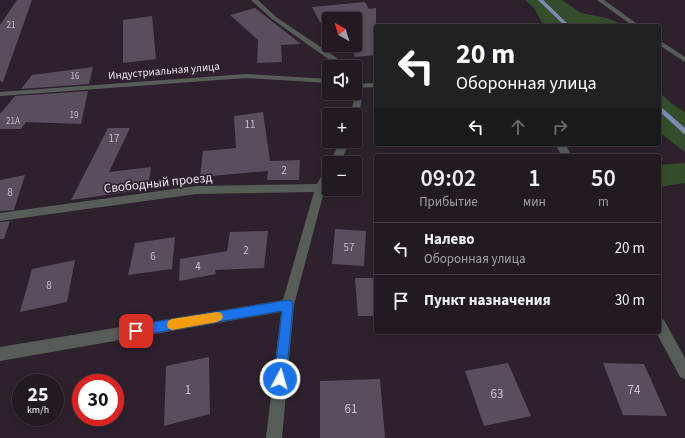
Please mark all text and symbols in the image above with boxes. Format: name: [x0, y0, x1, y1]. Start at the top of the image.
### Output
north arrow: [322, 12, 362, 52]
map controls: [322, 12, 362, 196]
house number: 21: [7, 19, 15, 32]
text: 20 m: [456, 34, 515, 74]
icon: left: [390, 40, 442, 92]
street label: Индустриальная улица: [108, 59, 220, 83]
button: sound: [322, 60, 362, 100]
house number: 16: [71, 70, 80, 83]
text: Оборонная улица: [456, 71, 597, 96]
button: +: [322, 108, 362, 148]
house number: 19: [70, 109, 79, 122]
house number: 21А: [6, 115, 20, 128]
icon: left: [465, 116, 487, 138]
icon: ahead: [507, 116, 529, 138]
icon: right: [549, 116, 571, 138]
house number: 11: [245, 117, 255, 132]
house number: 17: [109, 131, 119, 146]
button: −: [322, 156, 362, 196]
text: 09:02: [421, 161, 476, 196]
text: 1: [528, 161, 541, 196]
text: 50: [591, 161, 616, 196]
house number: 2: [281, 163, 287, 178]
street label: Свободный проезд: [103, 168, 213, 198]
house number: 8: [7, 185, 13, 200]
text: Прибытие: [419, 193, 478, 211]
text: мин: [523, 193, 546, 211]
text: m: [598, 193, 609, 211]
text: Налево: [424, 229, 475, 250]
icon: left: [390, 238, 412, 260]
text: 20 m: [615, 238, 645, 259]
house number: 57: [344, 240, 354, 255]
house number: 2: [243, 243, 249, 258]
house number: 6: [150, 249, 156, 264]
text: Оборонная улица: [424, 250, 526, 268]
house number: 4: [195, 259, 201, 274]
house number: 8: [46, 278, 52, 293]
icon: arrive: [390, 290, 412, 312]
text: Пункт назначения: [424, 290, 551, 311]
text: 30 m: [615, 290, 645, 311]
pin: [119, 314, 153, 348]
icon: arrive: [125, 320, 147, 342]
position arrow: [259, 358, 301, 400]
speed limit sign: 30: [72, 374, 124, 426]
text: 25: [27, 381, 49, 409]
house number: 1: [185, 381, 191, 399]
house number: 74: [628, 381, 641, 399]
house number: 63: [491, 385, 503, 403]
house number: 61: [345, 400, 357, 418]
text: km/h: [27, 403, 49, 417]

